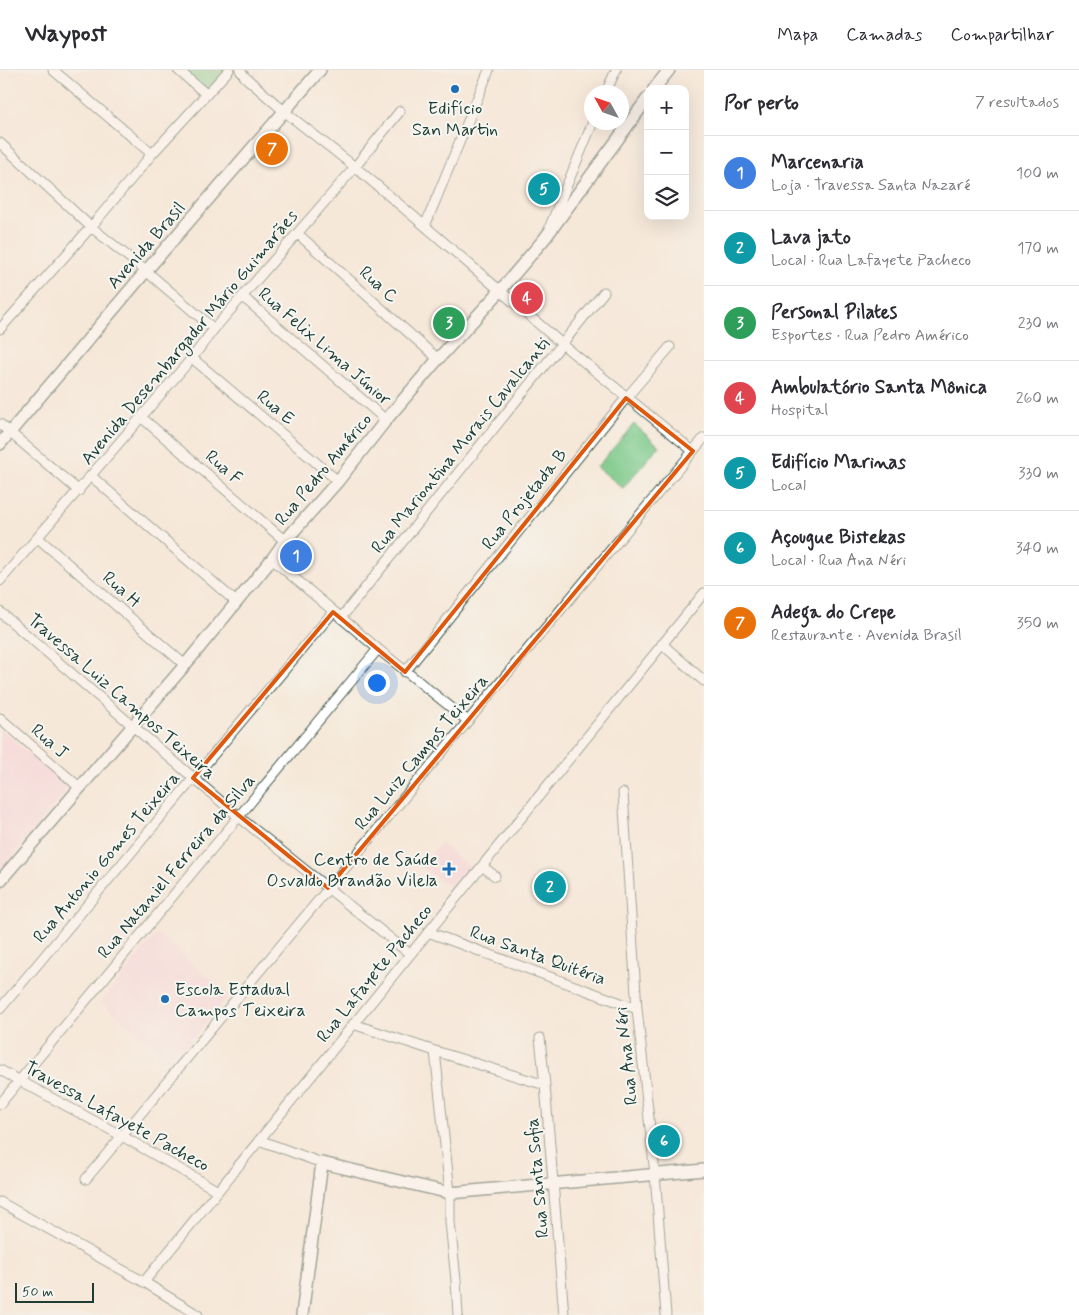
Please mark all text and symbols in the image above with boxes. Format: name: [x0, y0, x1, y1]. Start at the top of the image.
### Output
text: Waypost: [25, 19, 107, 50]
text: Mapa: [777, 23, 818, 47]
text: Camadas: [846, 23, 922, 47]
text: Compartilhar: [950, 23, 1054, 47]
marker: Edifício San Martin: [449, 83, 461, 95]
north arrow: [584, 85, 629, 130]
map controls: [644, 85, 689, 220]
button: +: [644, 85, 689, 130]
text: Por perto: [724, 89, 799, 117]
text: 7 resultados: [975, 92, 1059, 113]
place label: Edifício San Martin: [412, 97, 498, 142]
pin: 7: [256, 130, 288, 168]
button: −: [644, 130, 689, 175]
text: Marcenaria: [771, 150, 864, 175]
text: 1: [736, 163, 744, 184]
text: 100 m: [1016, 163, 1059, 184]
pin: 5: [528, 170, 560, 208]
button: layers: [644, 175, 689, 220]
text: Loja · Travessa Santa Nazaré: [771, 175, 971, 196]
street label: Avenida Brasil: [102, 197, 191, 294]
street label: Avenida Desembargador Mário Guimarães: [76, 205, 305, 471]
text: Lava jato: [771, 225, 851, 250]
text: 2: [736, 238, 744, 259]
text: 170 m: [1017, 238, 1059, 259]
text: Local · Rua Lafayete Pacheco: [771, 250, 971, 271]
street label: Rua C: [354, 261, 403, 309]
pin: 4: [511, 279, 543, 317]
street label: Rua Felix Lima Júnior: [253, 282, 396, 412]
text: Personal Pilates: [771, 300, 897, 325]
pin: 3: [433, 304, 465, 342]
text: 3: [736, 313, 744, 334]
text: 230 m: [1018, 313, 1059, 334]
text: Esportes · Rua Pedro Américo: [771, 325, 969, 346]
street label: Rua Mariontina Morais Cavalcanti: [366, 332, 556, 559]
text: Ambulatório Santa Mônica: [771, 375, 987, 400]
street label: Rua E: [251, 385, 299, 431]
text: 4: [735, 388, 745, 409]
text: 260 m: [1016, 388, 1059, 409]
text: Hospital: [771, 400, 828, 421]
street label: Rua Pedro Américo: [270, 408, 378, 531]
street label: Rua Projetada B: [477, 444, 573, 555]
street label: Rua F: [200, 445, 247, 491]
text: Edifício Marinas: [771, 450, 906, 475]
text: 5: [735, 463, 745, 484]
text: 330 m: [1018, 463, 1059, 484]
text: Local: [771, 475, 806, 496]
text: Açougue Bistekas: [771, 525, 905, 550]
pin: 1: [280, 537, 312, 575]
text: 6: [736, 538, 744, 559]
text: 340 m: [1015, 538, 1059, 559]
text: Local · Rua Ana Néri: [771, 550, 906, 571]
street label: Rua H: [97, 566, 146, 613]
text: Adega do Crepe: [771, 600, 896, 625]
street label: Travessa Luiz Campos Teixeira: [22, 608, 221, 785]
text: 7: [735, 613, 745, 634]
text: 350 m: [1017, 613, 1059, 634]
text: Restaurante · Avenida Brasil: [771, 625, 962, 646]
street label: Rua Luiz Campos Teixeira: [349, 670, 494, 836]
your location: [364, 670, 390, 696]
street label: Rua J: [25, 719, 73, 765]
street label: Rua Antonio Gomes Teixeira: [28, 767, 185, 948]
street label: Rua Nataniel Ferreira da Silva: [92, 769, 261, 964]
place label: Centro de Saúde Osvaldo Brandão Vilela: [267, 848, 438, 893]
marker: Centro de Saúde Osvaldo Brandão Vilela: [442, 862, 456, 876]
pin: 2: [534, 868, 566, 906]
street label: Rua Lafayete Pacheco: [311, 899, 438, 1048]
street label: Rua Santa Quitéria: [466, 920, 609, 992]
place label: Escola Estadual Campos Teixeira: [175, 978, 306, 1023]
marker: Escola Estadual Campos Teixeira: [159, 993, 171, 1005]
street label: Rua Ana Néri: [610, 1006, 644, 1106]
street label: Travessa Lafayete Pacheco: [20, 1056, 213, 1178]
street label: Rua Santa Sofia: [521, 1117, 555, 1239]
pin: 6: [648, 1122, 680, 1160]
scale bar: [15, 1280, 94, 1303]
text: 50 m: [22, 1283, 53, 1301]

